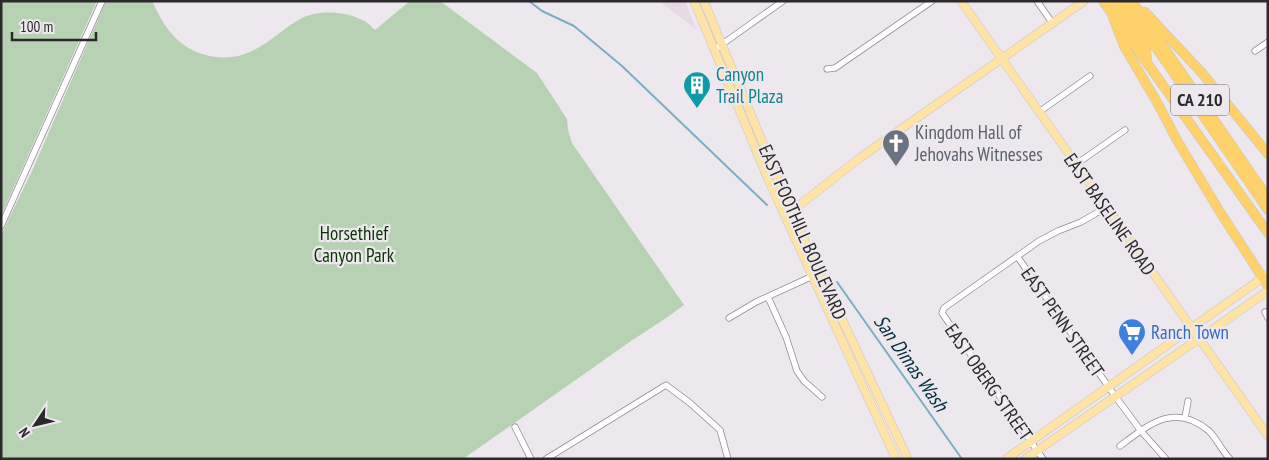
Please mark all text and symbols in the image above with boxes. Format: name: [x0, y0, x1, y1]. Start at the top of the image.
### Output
scale bar: [12, 10, 96, 42]
text: 100 m: [20, 17, 53, 36]
place label: Canyon Trail Plaza: [716, 62, 783, 108]
building icon: Canyon Trail Plaza: [682, 70, 712, 109]
road number: CA 210: [1171, 84, 1229, 116]
place label: Kingdom Hall of Jehovahs Witnesses: [914, 120, 1043, 166]
church icon: Kingdom Hall of Jehovahs Witnesses: [881, 128, 911, 167]
street label: EAST FOOTHILL BOULEVARD: [754, 141, 852, 323]
street label: EAST BASELINE ROAD: [1059, 148, 1161, 280]
park label: Horsethief Canyon Park: [314, 221, 395, 267]
street label: EAST PENN STREET: [1016, 262, 1110, 382]
water label: San Dimas Wash: [868, 309, 955, 417]
supermarket icon: Ranch Town: [1117, 317, 1147, 356]
street label: EAST OBERG STREET: [940, 319, 1038, 445]
place label: Ranch Town: [1151, 320, 1229, 344]
north arrow: [10, 400, 60, 450]
text: N: [15, 424, 34, 441]

